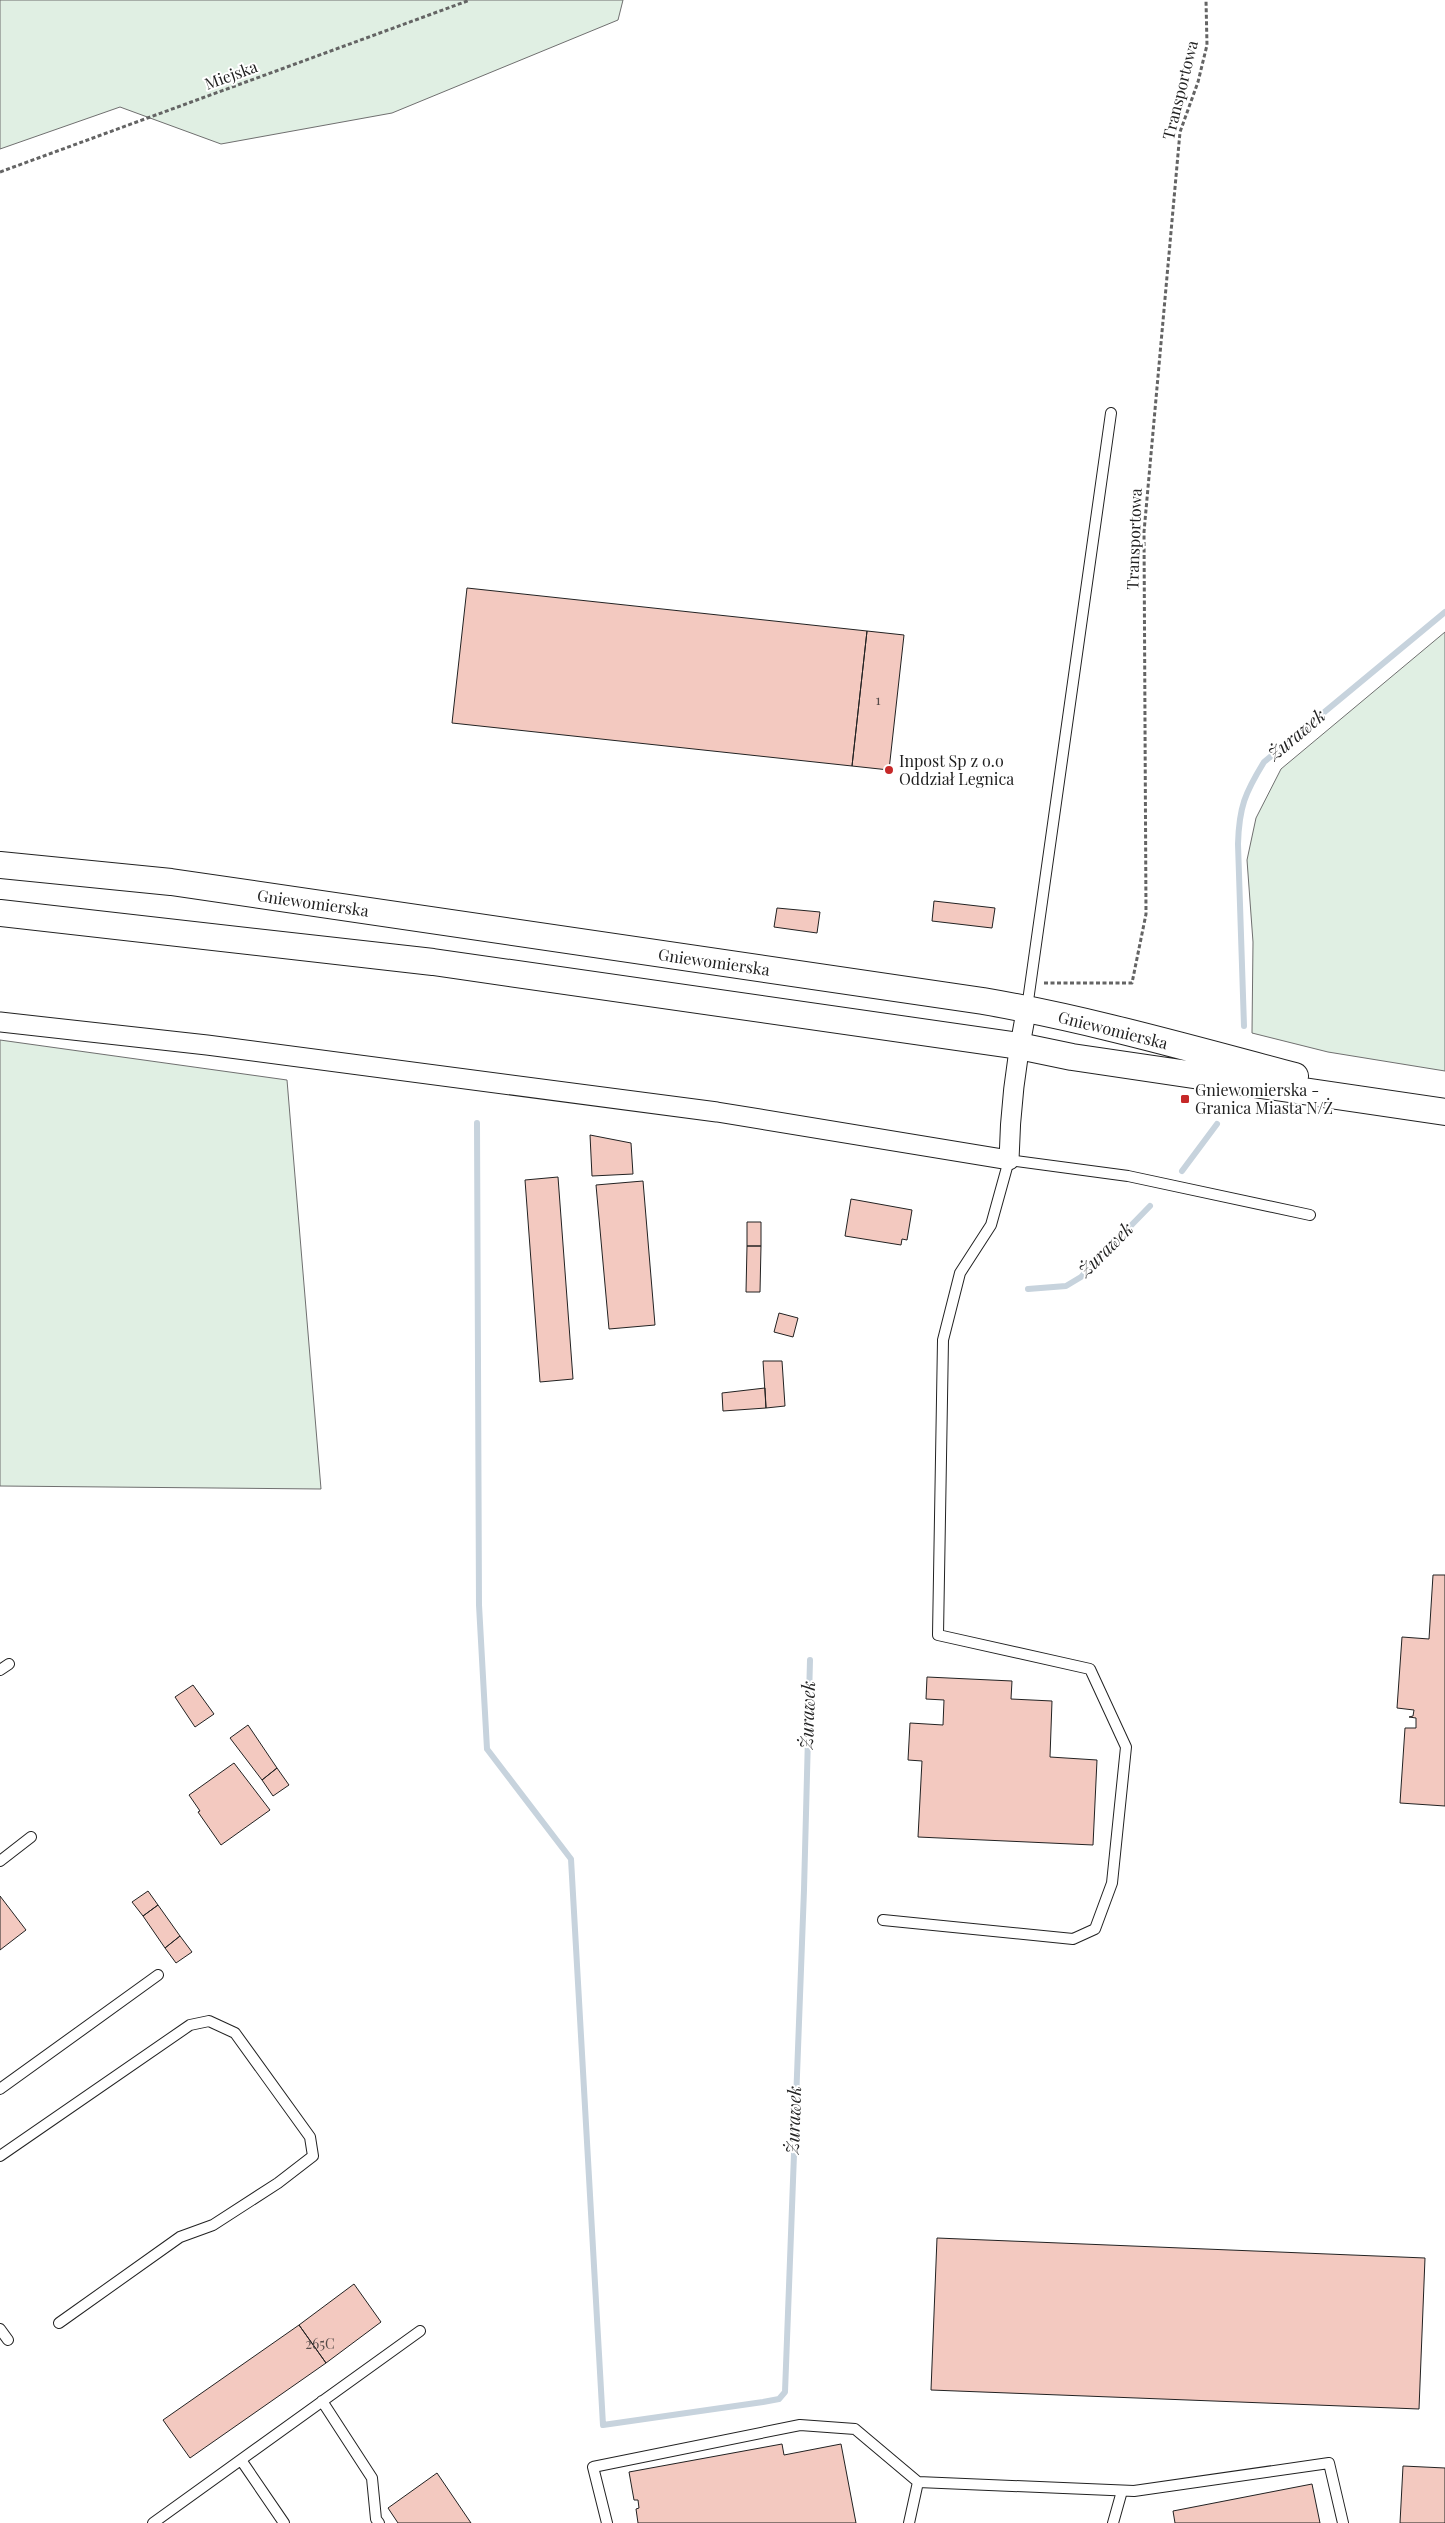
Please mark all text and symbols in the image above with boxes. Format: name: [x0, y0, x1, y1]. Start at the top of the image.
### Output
street label: Transportowa: [1157, 38, 1202, 142]
street label: Miejska: [202, 55, 260, 94]
street label: Transportowa: [1121, 488, 1146, 590]
house number: 1: [875, 690, 881, 709]
water label: Żurawek: [1262, 703, 1330, 766]
place label: Inpost Sp z o.o Oddział Legnica: [899, 750, 1014, 789]
marker: Inpost Sp z o.o Oddział Legnica: [883, 764, 895, 776]
street label: Gniewomierska: [256, 884, 370, 921]
street label: Gniewomierska: [657, 943, 771, 980]
street label: Gniewomierska: [1056, 1006, 1170, 1053]
place label: Gniewomierska - Granica Miasta N/Ż: [1195, 1079, 1333, 1118]
marker: Gniewomierska - Granica Miasta N/Ż: [1179, 1093, 1191, 1105]
water label: Żurawek: [1072, 1217, 1138, 1283]
water label: Żurawek: [794, 1681, 820, 1750]
water label: Żurawek: [780, 2086, 806, 2155]
house number: 265C: [305, 2334, 335, 2353]

